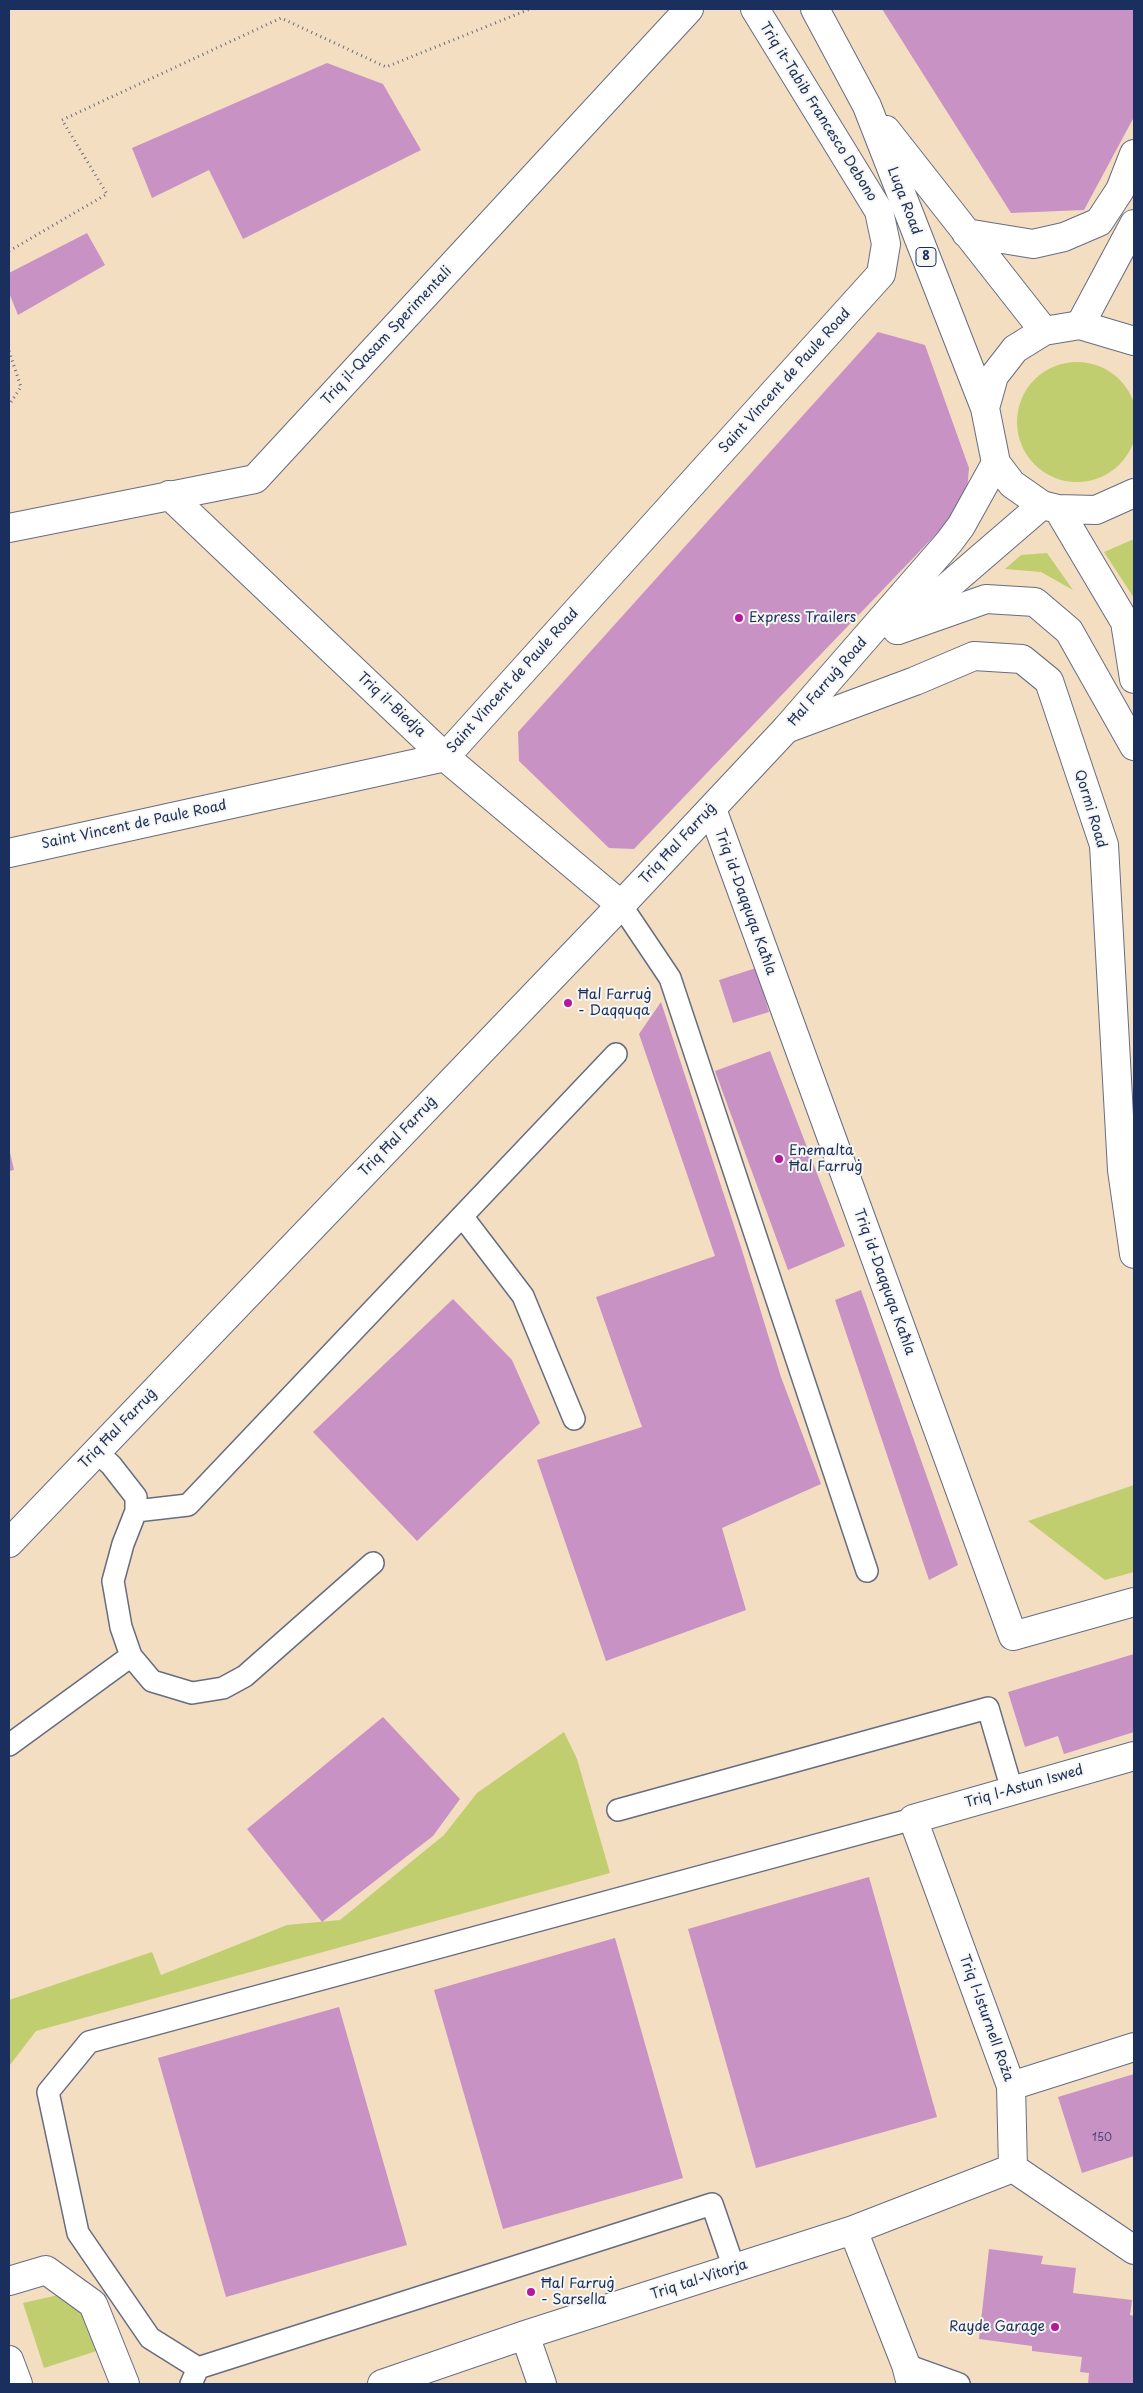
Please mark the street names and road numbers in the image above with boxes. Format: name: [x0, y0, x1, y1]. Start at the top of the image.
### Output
street label: Triq it-Tabib Francesco Debono: [756, 19, 880, 205]
street label: Luqa Road: [883, 165, 925, 237]
road number: 8: [916, 248, 936, 266]
street label: Triq il-Qasam Sperimentali: [318, 263, 456, 409]
street label: Saint Vincent de Paule Road: [716, 305, 854, 457]
street label: Saint Vincent de Paule Road: [444, 605, 582, 757]
street label: Ħal Farruġ Road: [785, 634, 871, 730]
street label: Triq il-Biedja: [353, 669, 429, 741]
street label: Qormi Road: [1070, 768, 1110, 850]
street label: Saint Vincent de Paule Road: [40, 797, 228, 853]
street label: Triq Ħal Farruġ: [636, 800, 720, 888]
street label: Triq id-Daqquqa Kaħla: [711, 827, 779, 977]
street label: Triq Ħal Farruġ: [356, 1094, 440, 1180]
street label: Triq id-Daqquqa Kaħla: [850, 1207, 918, 1357]
street label: Triq Ħal Farruġ: [76, 1386, 160, 1472]
street label: Triq l-Astun Iswed: [963, 1762, 1085, 1812]
street label: Triq l-Isturnell Roża: [955, 1952, 1017, 2084]
street label: Triq tal-Vitorja: [648, 2256, 750, 2304]

